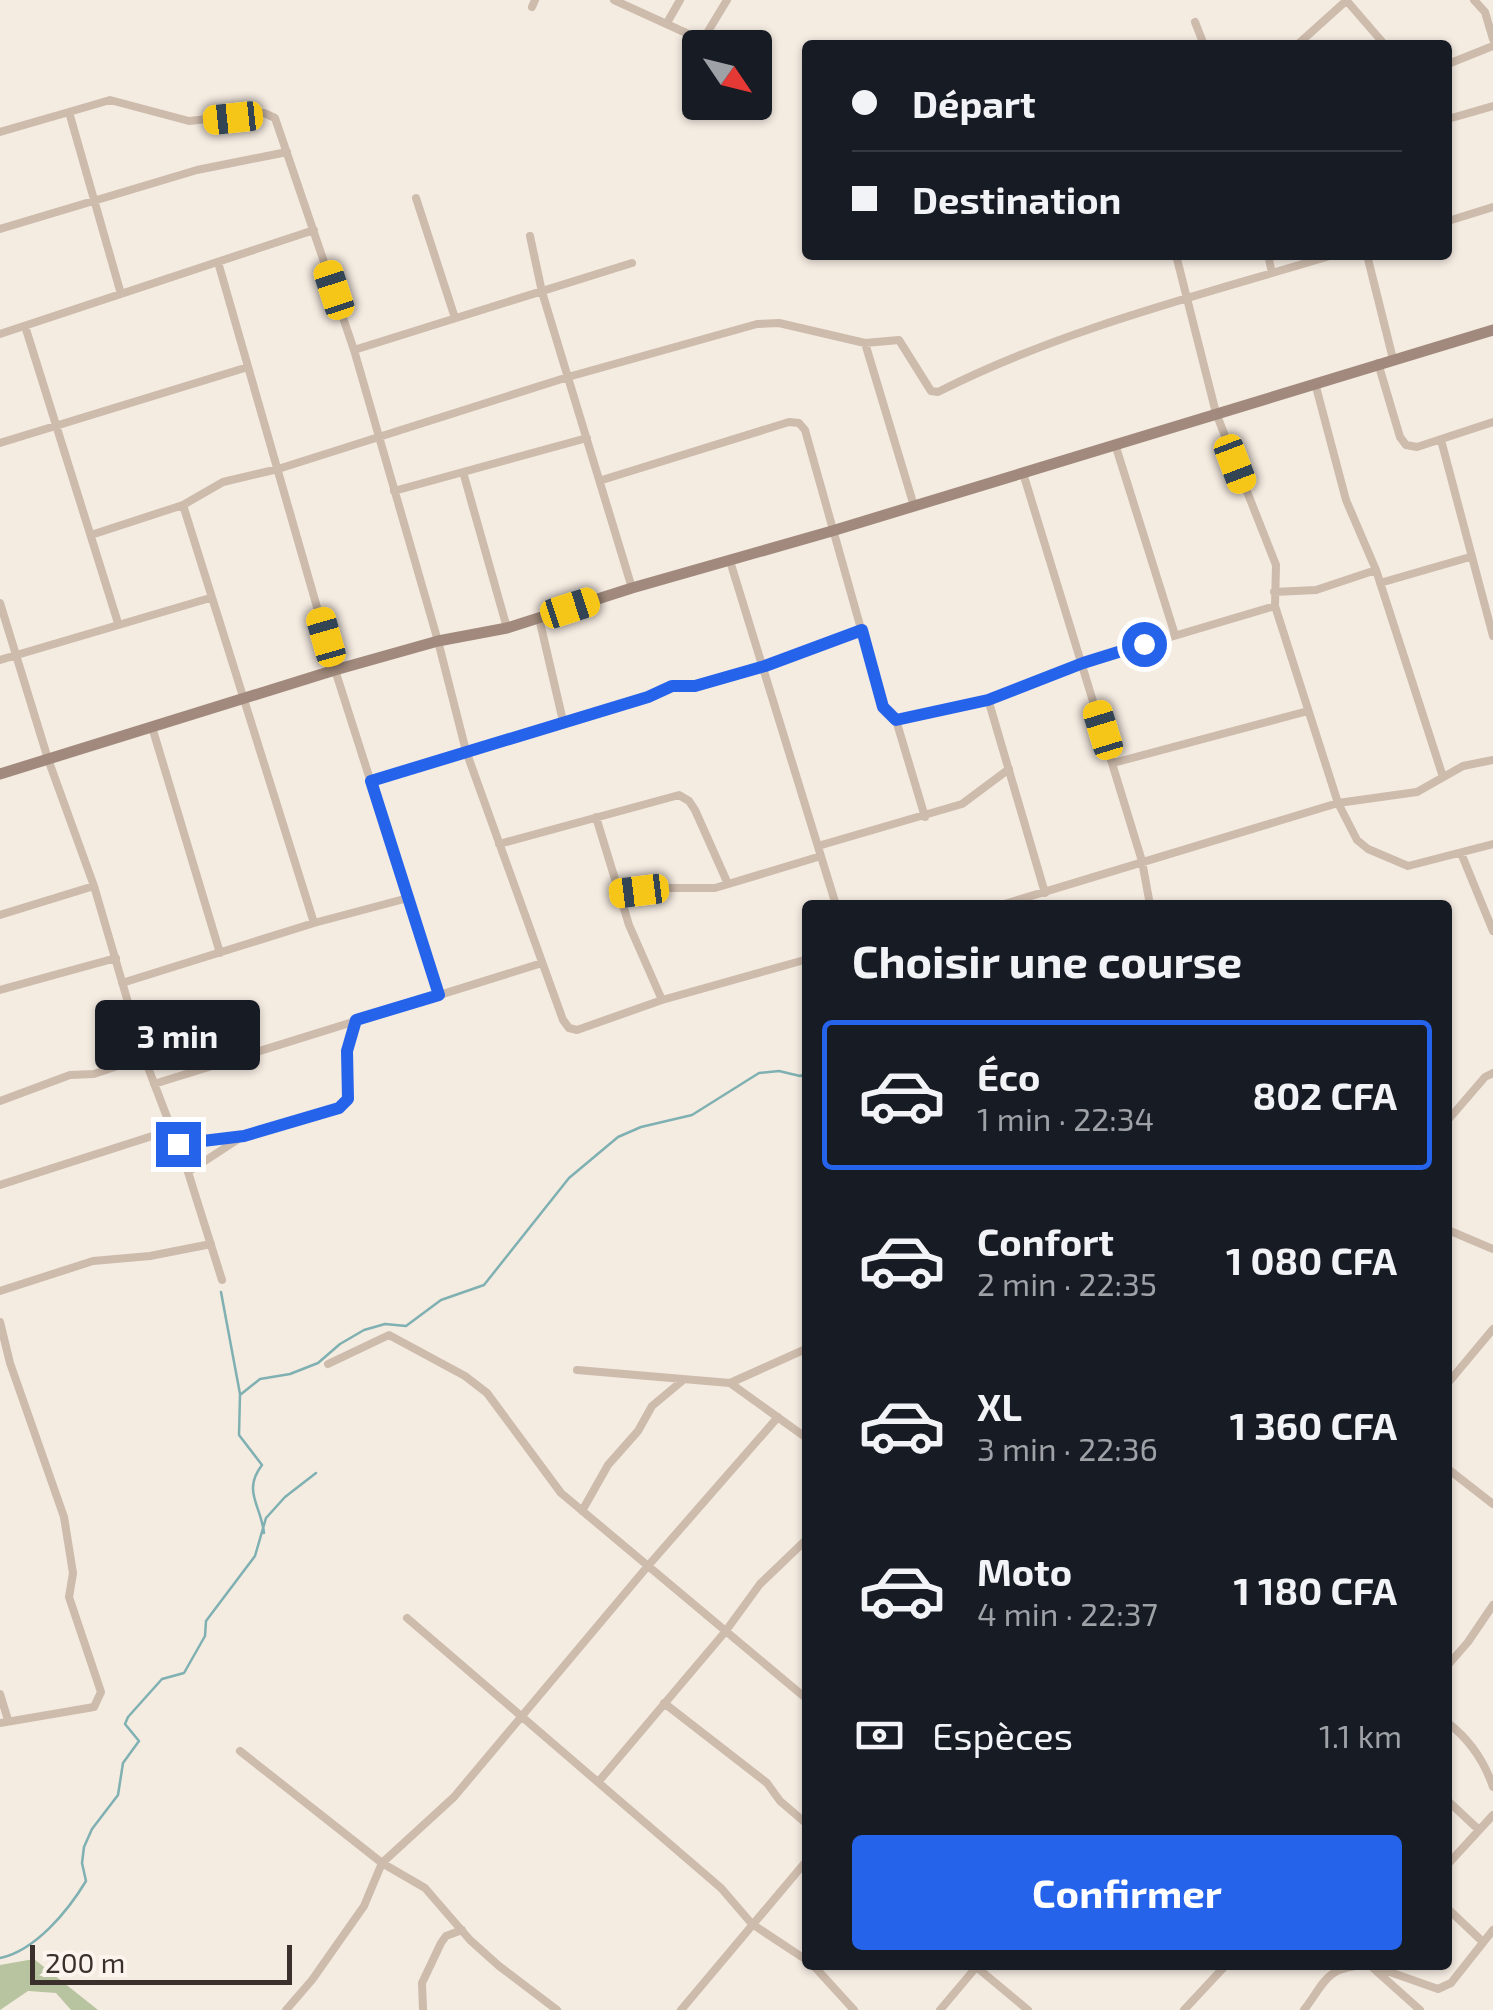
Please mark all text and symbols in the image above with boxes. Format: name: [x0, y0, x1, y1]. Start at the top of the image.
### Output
north arrow: [682, 30, 772, 120]
map controls: [682, 30, 772, 120]
text: Départ: [912, 80, 1036, 126]
car: [202, 100, 264, 136]
text: Destination: [912, 176, 1121, 222]
car: [310, 257, 358, 323]
car: [1210, 431, 1260, 497]
car: [537, 584, 603, 632]
car: [303, 604, 349, 670]
route start: [1122, 622, 1167, 667]
car: [1080, 697, 1126, 763]
car: [607, 872, 671, 910]
text: Choisir une course: [852, 933, 1242, 987]
callout: 3 min: [96, 999, 260, 1069]
text: 3 min: [137, 1016, 218, 1054]
icon: car: [857, 1050, 947, 1140]
text: Éco: [977, 1053, 1040, 1099]
text: 802 CFA: [1252, 1072, 1397, 1118]
text: 1 min · 22:34: [977, 1099, 1154, 1137]
route end: [156, 1122, 201, 1167]
icon: car: [857, 1215, 947, 1305]
text: Confort: [977, 1218, 1114, 1264]
text: 1 080 CFA: [1226, 1237, 1397, 1283]
text: 2 min · 22:35: [977, 1264, 1157, 1302]
icon: car: [857, 1380, 947, 1470]
text: XL: [977, 1383, 1022, 1429]
text: 1 360 CFA: [1230, 1402, 1397, 1448]
text: 3 min · 22:36: [977, 1429, 1158, 1467]
icon: car: [857, 1545, 947, 1635]
text: Moto: [977, 1548, 1072, 1594]
text: 1 180 CFA: [1234, 1567, 1397, 1613]
text: 4 min · 22:37: [977, 1594, 1158, 1632]
icon: cash: [852, 1708, 907, 1763]
text: Espèces: [932, 1712, 1073, 1758]
text: 1.1 km: [1319, 1716, 1402, 1754]
button: Confirmer: [852, 1835, 1402, 1950]
scale bar: [30, 1940, 292, 1984]
text: 200 m: [45, 1945, 125, 1979]

